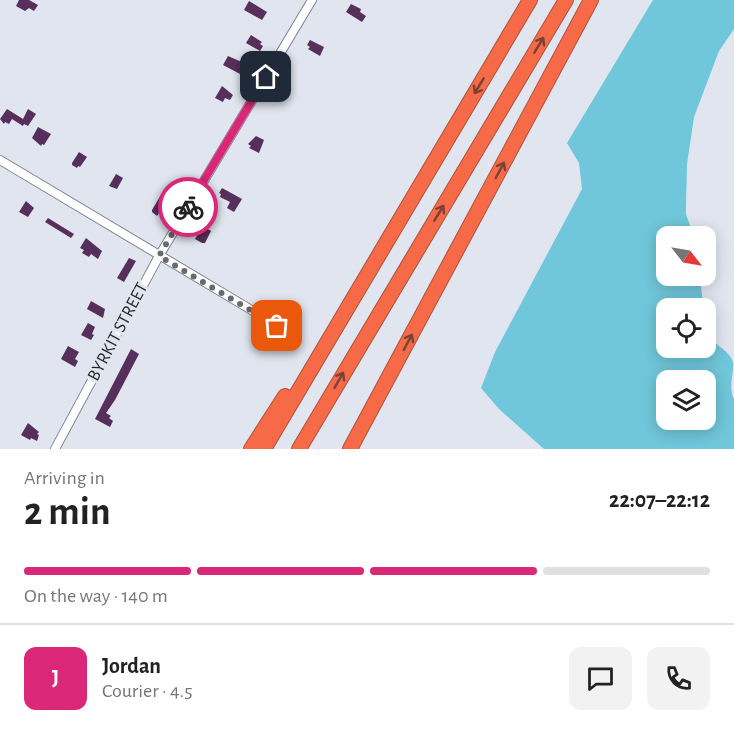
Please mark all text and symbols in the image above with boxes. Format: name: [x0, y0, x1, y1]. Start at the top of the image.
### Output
one-way arrow: [533, 37, 545, 54]
pin: [240, 51, 291, 102]
icon: home: [249, 60, 282, 93]
one-way arrow: [473, 77, 484, 95]
one-way arrow: [494, 162, 506, 179]
courier: [158, 177, 218, 237]
icon: bike: [172, 191, 205, 224]
one-way arrow: [433, 205, 445, 222]
north arrow: [656, 226, 716, 286]
map controls: [656, 226, 716, 430]
street label: BYRKIT STREET: [85, 280, 152, 384]
button: locate: [656, 298, 716, 358]
pin: [251, 300, 302, 351]
icon: bag: [260, 309, 293, 342]
one-way arrow: [402, 334, 414, 351]
button: layers: [656, 370, 716, 430]
one-way arrow: [334, 372, 346, 389]
text: Arriving in: [24, 468, 105, 488]
text: 22:07–22:12: [609, 489, 710, 511]
text: 2 min: [24, 493, 111, 532]
text: On the way · 140 m: [24, 586, 168, 606]
button: chat: [569, 647, 632, 710]
button: phone: [647, 647, 710, 710]
text: Jordan: [102, 655, 161, 677]
text: J: [52, 667, 59, 689]
text: Courier · 4.5: [102, 681, 193, 701]

